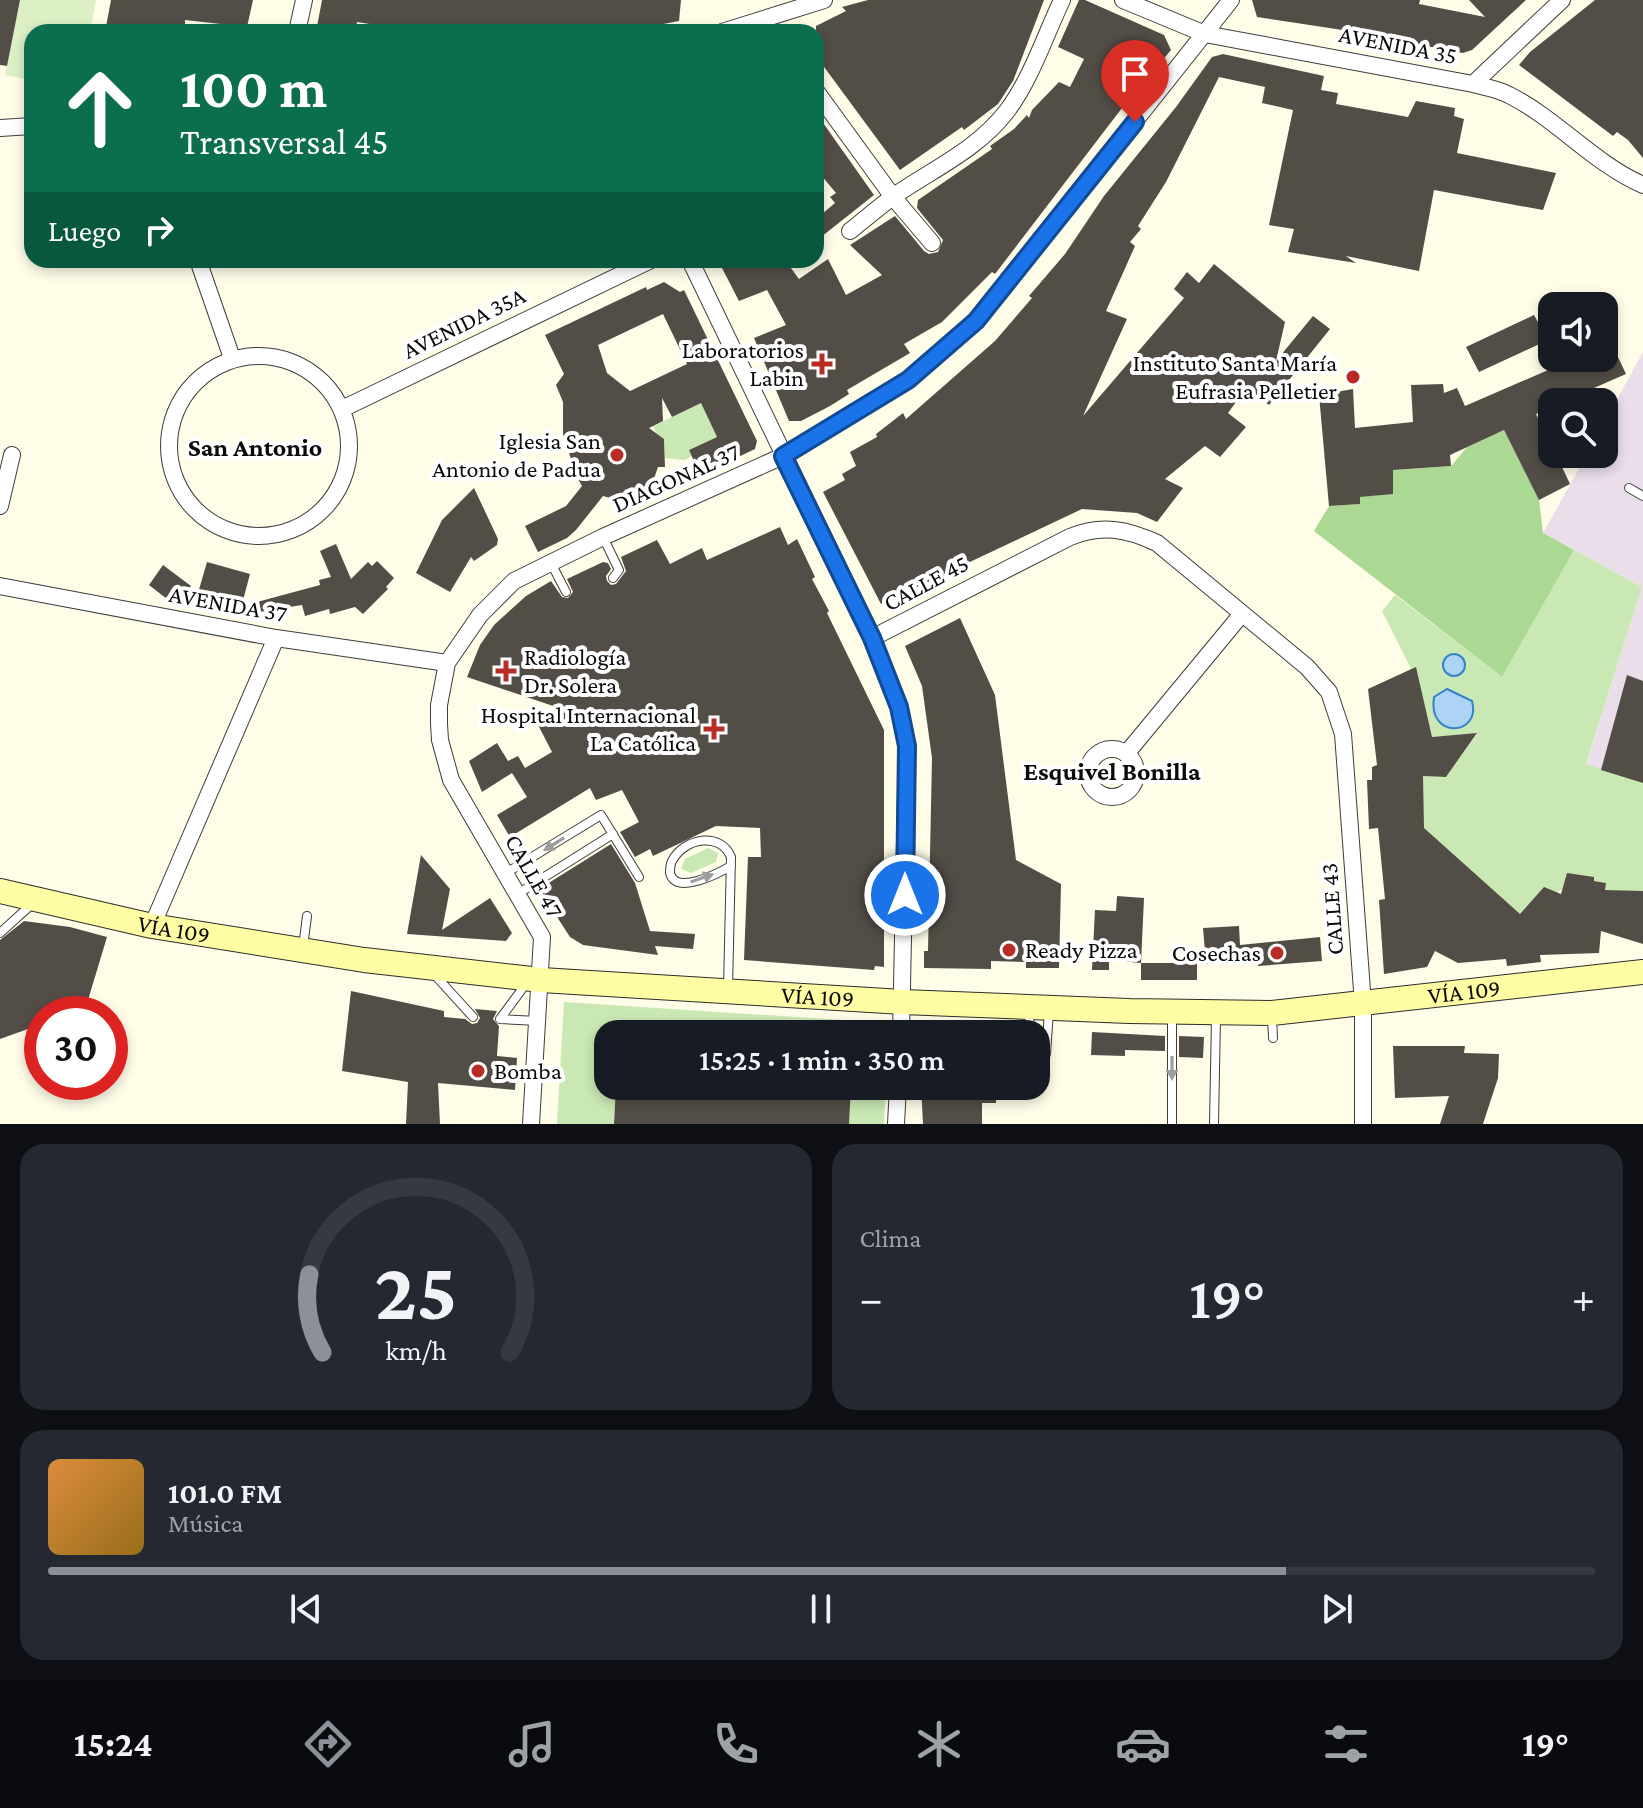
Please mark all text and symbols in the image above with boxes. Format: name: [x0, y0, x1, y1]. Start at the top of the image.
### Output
street label: AVENIDA 35: [1337, 20, 1459, 69]
pin: [1101, 40, 1169, 122]
icon: arrive: [1113, 52, 1157, 96]
icon: ahead: [48, 56, 152, 160]
text: 100 m: [180, 57, 327, 119]
text: Transversal 45: [180, 122, 388, 162]
icon: right: [137, 208, 181, 252]
text: Luego: [48, 214, 121, 247]
street label: AVENIDA 35A: [398, 281, 530, 364]
map controls: [1538, 292, 1618, 468]
button: sound: [1538, 292, 1618, 372]
place label: Laboratorios Labin: [682, 336, 804, 391]
place label: Instituto Santa María Eufrasia Pelletier: [1133, 349, 1337, 404]
marker: Laboratorios Labin: [811, 353, 833, 375]
marker: Instituto Santa María Eufrasia Pelletier: [1344, 368, 1362, 386]
button: search: [1538, 388, 1618, 468]
place label: Iglesia San Antonio de Padua: [432, 427, 601, 482]
district label: San Antonio: [188, 433, 322, 462]
street label: DIAGONAL 37: [608, 438, 743, 518]
marker: Iglesia San Antonio de Padua: [608, 446, 626, 464]
street label: CALLE 45: [879, 549, 973, 616]
street label: AVENIDA 37: [167, 580, 289, 627]
place label: Radiología Dr. Solera: [524, 643, 626, 698]
marker: Radiología Dr. Solera: [495, 660, 517, 682]
place label: Hospital Internacional La Católica: [481, 701, 696, 756]
marker: Hospital Internacional La Católica: [703, 718, 725, 740]
district label: Esquivel Bonilla: [1023, 757, 1201, 786]
street label: CALLE 47: [500, 829, 569, 922]
one-way arrow: [542, 836, 565, 851]
position arrow: [863, 853, 947, 937]
street label: CALLE 43: [1315, 862, 1348, 956]
one-way arrow: [690, 872, 714, 884]
street label: VÍA 109: [135, 909, 212, 948]
place label: Ready Pizza: [1025, 936, 1138, 963]
place label: Cosechas: [1172, 939, 1261, 966]
marker: Ready Pizza: [1000, 941, 1018, 959]
marker: Cosechas: [1268, 944, 1286, 962]
street label: VÍA 109: [1426, 974, 1502, 1009]
street label: VÍA 109: [781, 981, 855, 1012]
speed limit sign: 30: [24, 996, 128, 1100]
text: 15:25 · 1 min · 350 m: [699, 1043, 945, 1076]
one-way arrow: [1166, 1056, 1178, 1081]
place label: Bomba: [494, 1057, 562, 1084]
marker: Bomba: [469, 1062, 487, 1080]
text: Clima: [860, 1224, 921, 1253]
text: 25: [374, 1244, 457, 1337]
text: 19°: [1189, 1264, 1265, 1331]
text: −: [860, 1274, 883, 1322]
text: +: [1572, 1274, 1595, 1322]
text: km/h: [385, 1334, 447, 1366]
text: 101.0 FM: [168, 1476, 282, 1509]
text: Música: [168, 1509, 243, 1538]
icon: previous: [284, 1587, 328, 1631]
icon: pause: [799, 1587, 843, 1631]
icon: next: [1315, 1587, 1359, 1631]
icon: directions: [300, 1716, 356, 1772]
icon: music: [504, 1716, 560, 1772]
icon: phone: [708, 1716, 764, 1772]
icon: climate: [911, 1716, 967, 1772]
icon: car: [1115, 1716, 1171, 1772]
icon: filters: [1318, 1716, 1374, 1772]
text: 15:24: [74, 1724, 153, 1764]
text: 19°: [1522, 1724, 1569, 1764]

